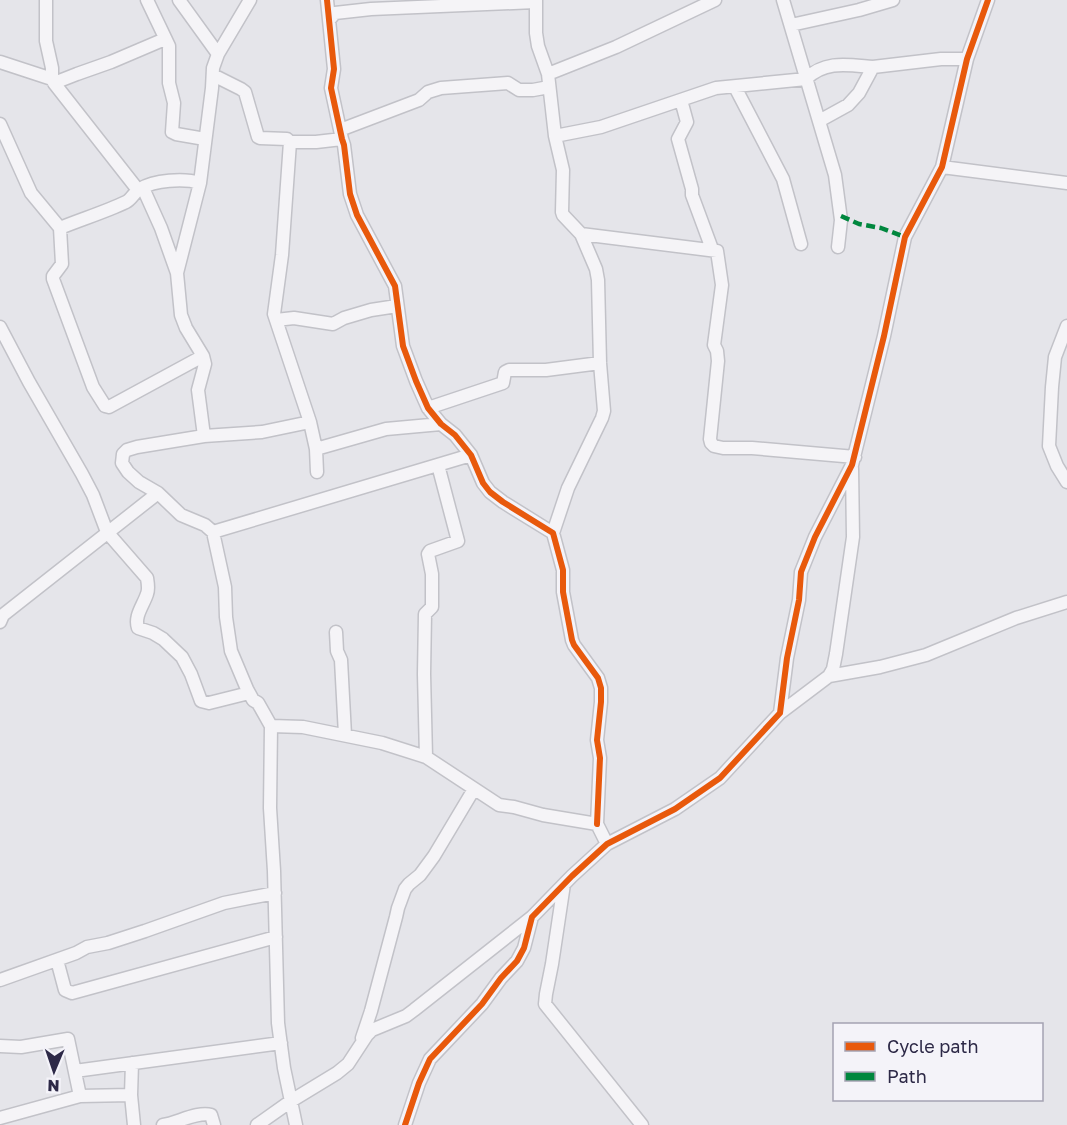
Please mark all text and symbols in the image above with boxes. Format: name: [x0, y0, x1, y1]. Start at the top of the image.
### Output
legend: [833, 1023, 1043, 1101]
text: Cycle path: [887, 1035, 979, 1057]
north arrow: [24, 1041, 84, 1101]
text: Path: [887, 1065, 927, 1087]
text: N: [47, 1076, 60, 1096]

